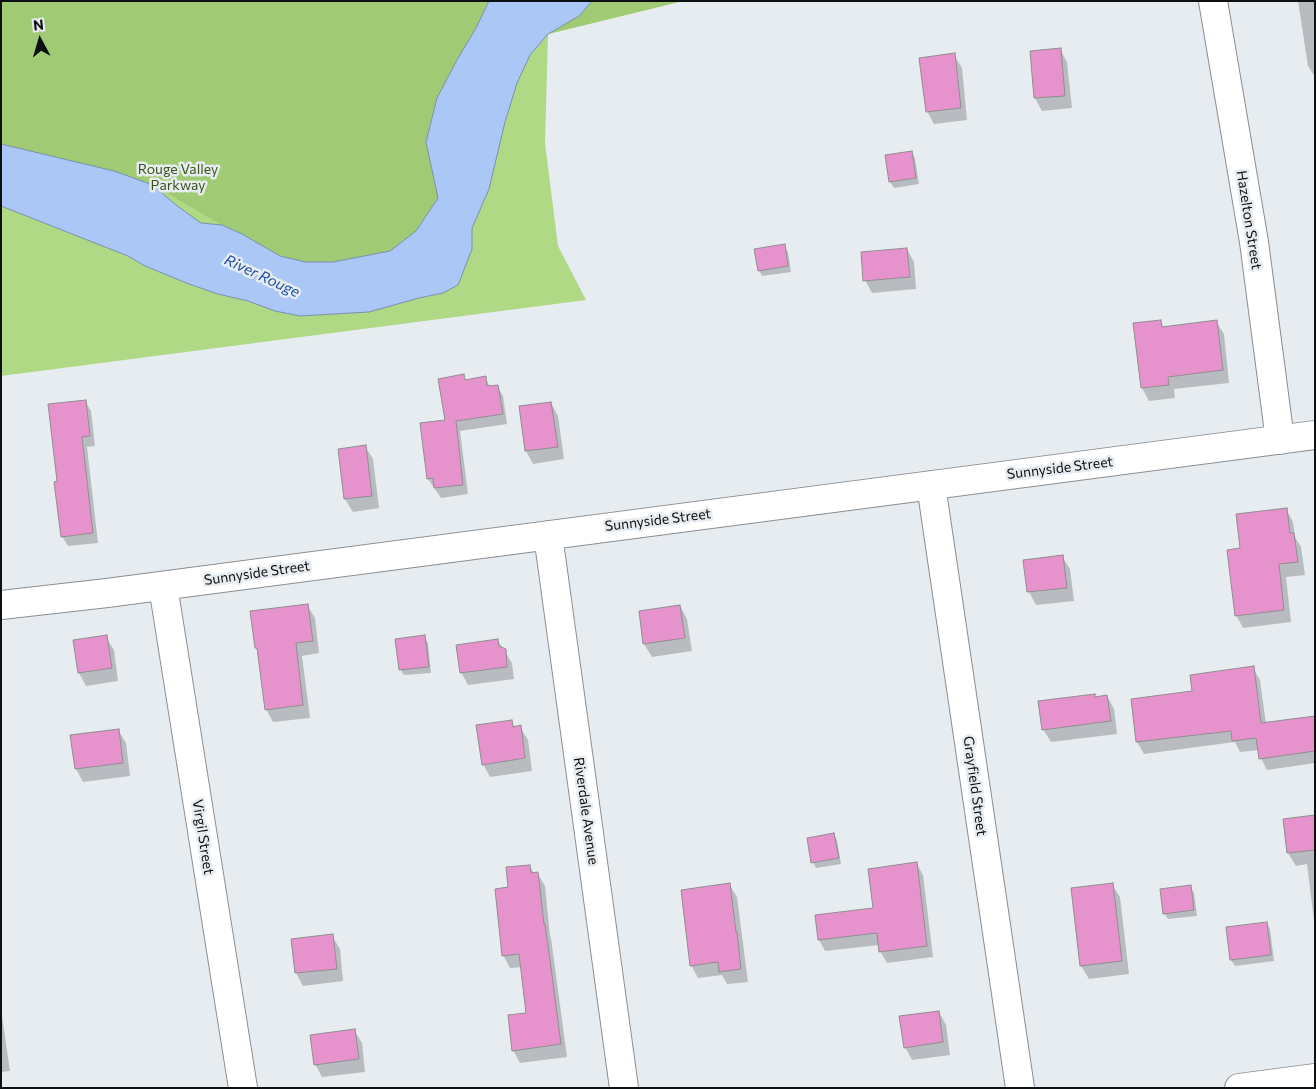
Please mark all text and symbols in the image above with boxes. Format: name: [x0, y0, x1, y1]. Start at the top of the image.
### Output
north arrow: [15, 15, 65, 65]
text: N: [32, 16, 44, 34]
park label: Rouge Valley Parkway: [138, 161, 218, 193]
street label: Hazelton Street: [1233, 169, 1265, 271]
water label: River Rouge: [221, 251, 303, 301]
street label: Sunnyside Street: [1006, 453, 1114, 483]
street label: Sunnyside Street: [604, 505, 712, 535]
street label: Sunnyside Street: [203, 557, 311, 589]
street label: Grayfield Street: [960, 735, 990, 837]
street label: Riverdale Avenue: [570, 756, 602, 866]
street label: Virgil Street: [189, 798, 217, 876]

